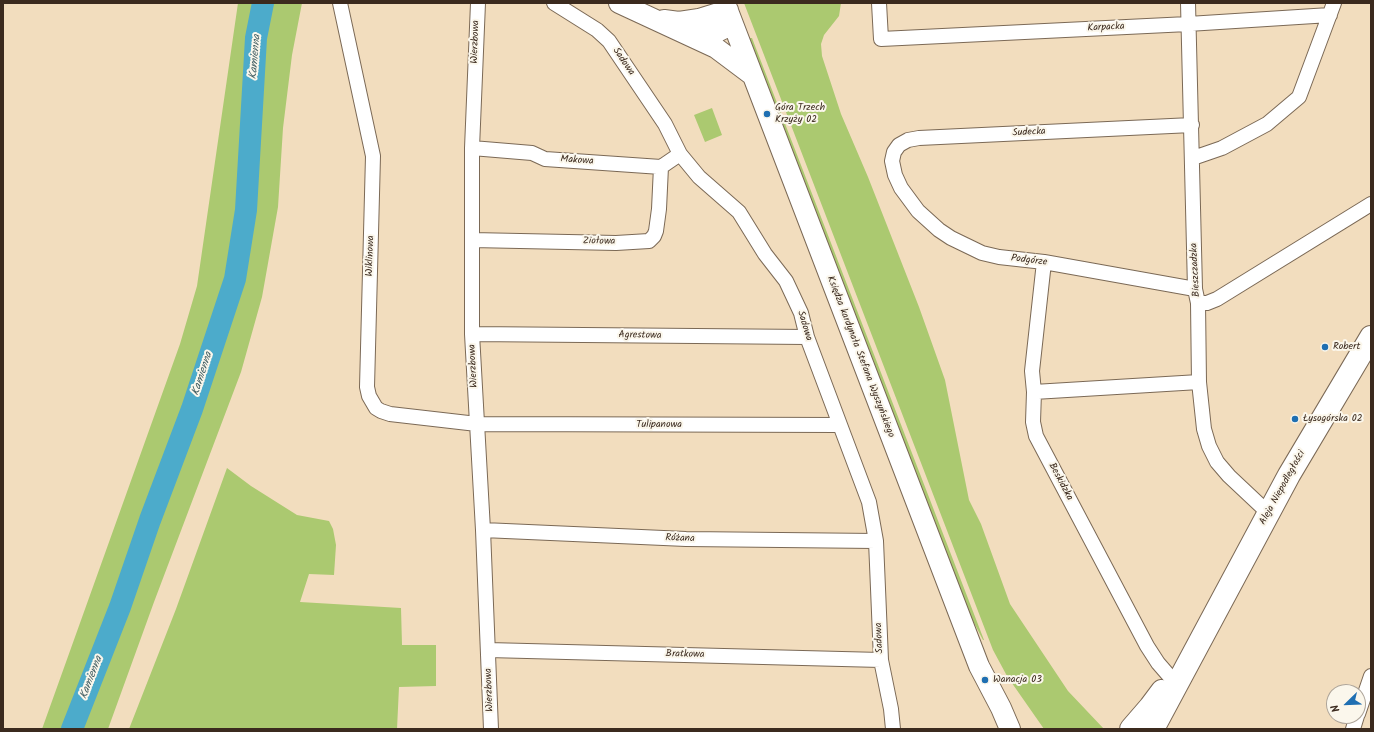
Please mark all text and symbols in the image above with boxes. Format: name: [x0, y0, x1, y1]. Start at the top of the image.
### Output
street label: Wierzbowa: [469, 20, 483, 64]
street label: Karpacka: [1087, 21, 1125, 35]
water label: Kamienna: [247, 34, 265, 80]
street label: Sadowa: [609, 46, 637, 78]
place label: Góra Trzech Krzyży 02: [775, 102, 825, 126]
marker: Góra Trzech Krzyży 02: [762, 109, 772, 119]
street label: Sudecka: [1012, 126, 1046, 140]
street label: Makowa: [560, 154, 594, 168]
street label: Wiklinowa: [364, 235, 378, 277]
street label: Ziołowa: [583, 236, 615, 248]
street label: Bieszczadzka: [1189, 243, 1203, 297]
street label: Podgórze: [1010, 253, 1048, 269]
street label: Księdza kardynała Stefana Wyszyńskiego: [824, 274, 896, 440]
street label: Sadowa: [794, 309, 814, 343]
street label: Agrestowa: [619, 330, 661, 342]
place label: Robert: [1333, 341, 1360, 353]
marker: Robert: [1320, 342, 1330, 352]
street label: Wierzbowa: [467, 344, 481, 388]
water label: Kamienna: [190, 351, 216, 397]
place label: Łysogórska 02: [1303, 413, 1363, 425]
marker: Łysogórska 02: [1290, 414, 1300, 424]
street label: Tulipanowa: [636, 419, 682, 431]
street label: Aleja Niepodległości: [1258, 449, 1308, 527]
street label: Beskidzka: [1045, 461, 1075, 503]
street label: Różana: [665, 532, 695, 546]
street label: Sadowa: [873, 622, 887, 654]
street label: Bratkowa: [665, 649, 705, 661]
water label: Kamienna: [78, 655, 106, 701]
street label: Wierzbowa: [483, 668, 497, 712]
place label: Wanacja 03: [993, 674, 1042, 686]
marker: Wanacja 03: [980, 675, 990, 685]
north arrow: [1326, 684, 1366, 724]
text: N: [1326, 702, 1346, 715]

